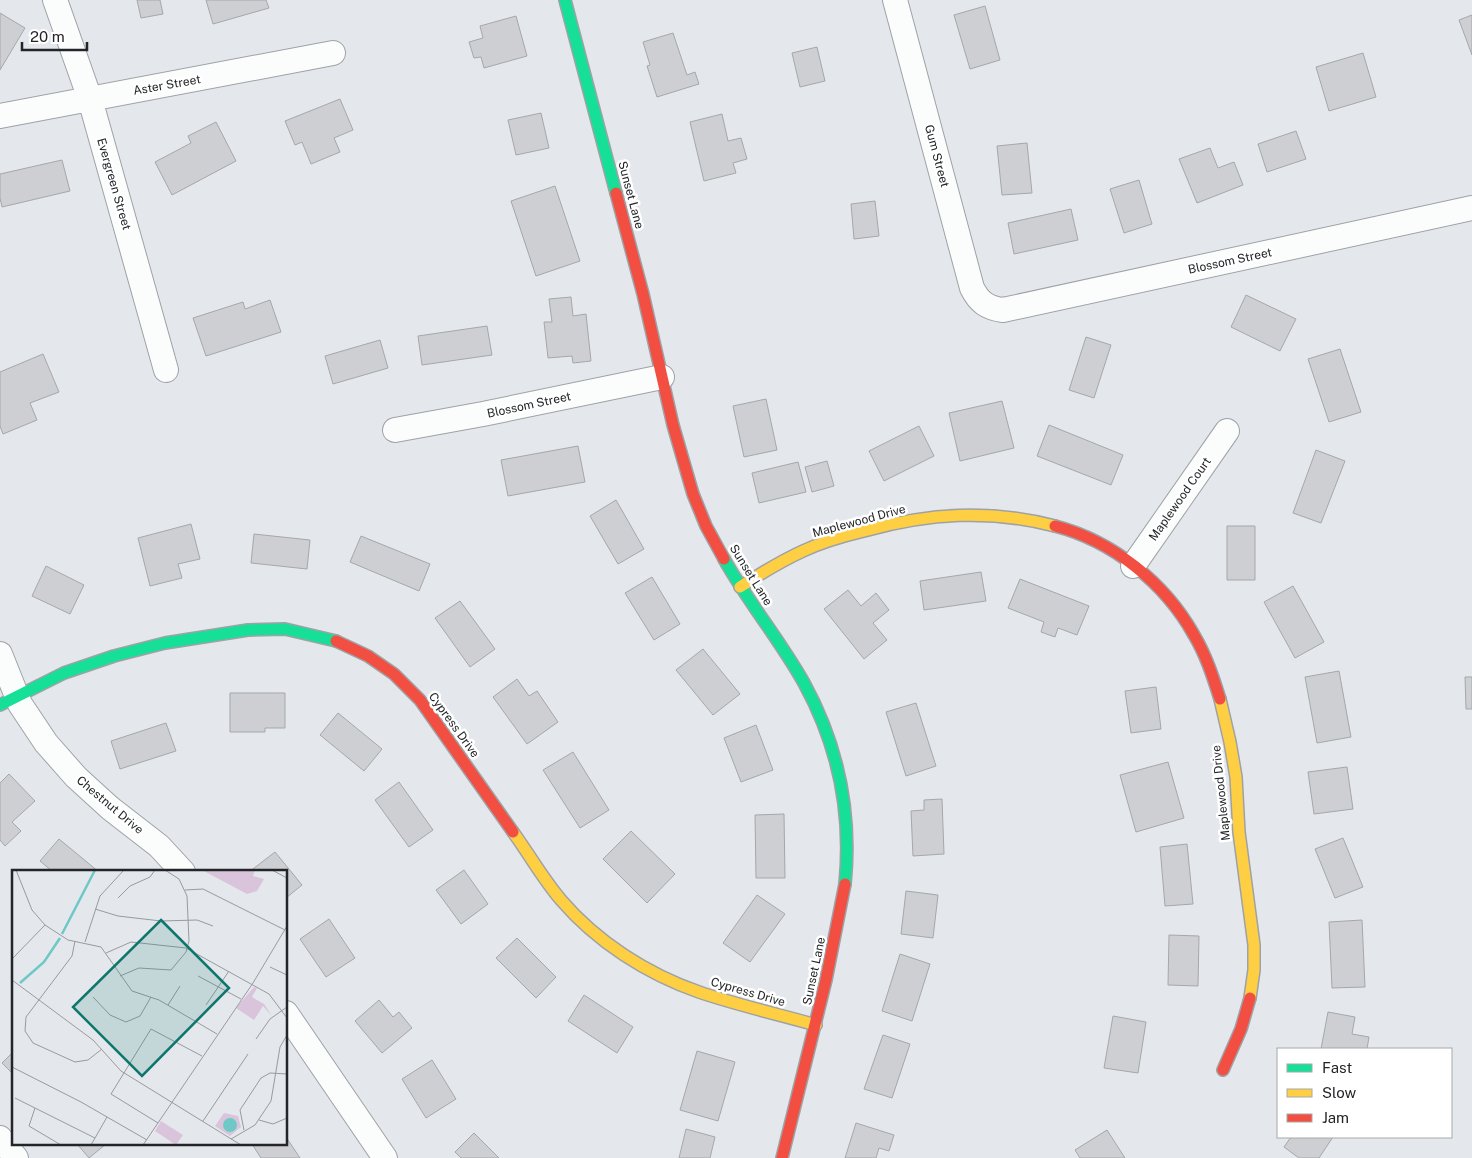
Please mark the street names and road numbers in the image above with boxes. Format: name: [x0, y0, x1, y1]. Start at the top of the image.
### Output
street label: Aster Street: [132, 72, 202, 98]
street label: Gum Street: [922, 123, 952, 189]
street label: Evergreen Street: [94, 136, 134, 232]
street label: Sunset Lane: [615, 160, 647, 230]
street label: Blossom Street: [1187, 245, 1274, 277]
street label: Blossom Street: [486, 389, 573, 421]
street label: Maplewood Court: [1146, 454, 1214, 543]
street label: Maplewood Drive: [811, 502, 907, 540]
street label: Sunset Lane: [727, 542, 775, 608]
street label: Cypress Drive: [426, 690, 482, 760]
street label: Maplewood Drive: [1209, 744, 1233, 841]
street label: Chestnut Drive: [74, 773, 146, 837]
street label: Sunset Lane: [800, 935, 828, 1006]
street label: Cypress Drive: [709, 975, 787, 1009]

